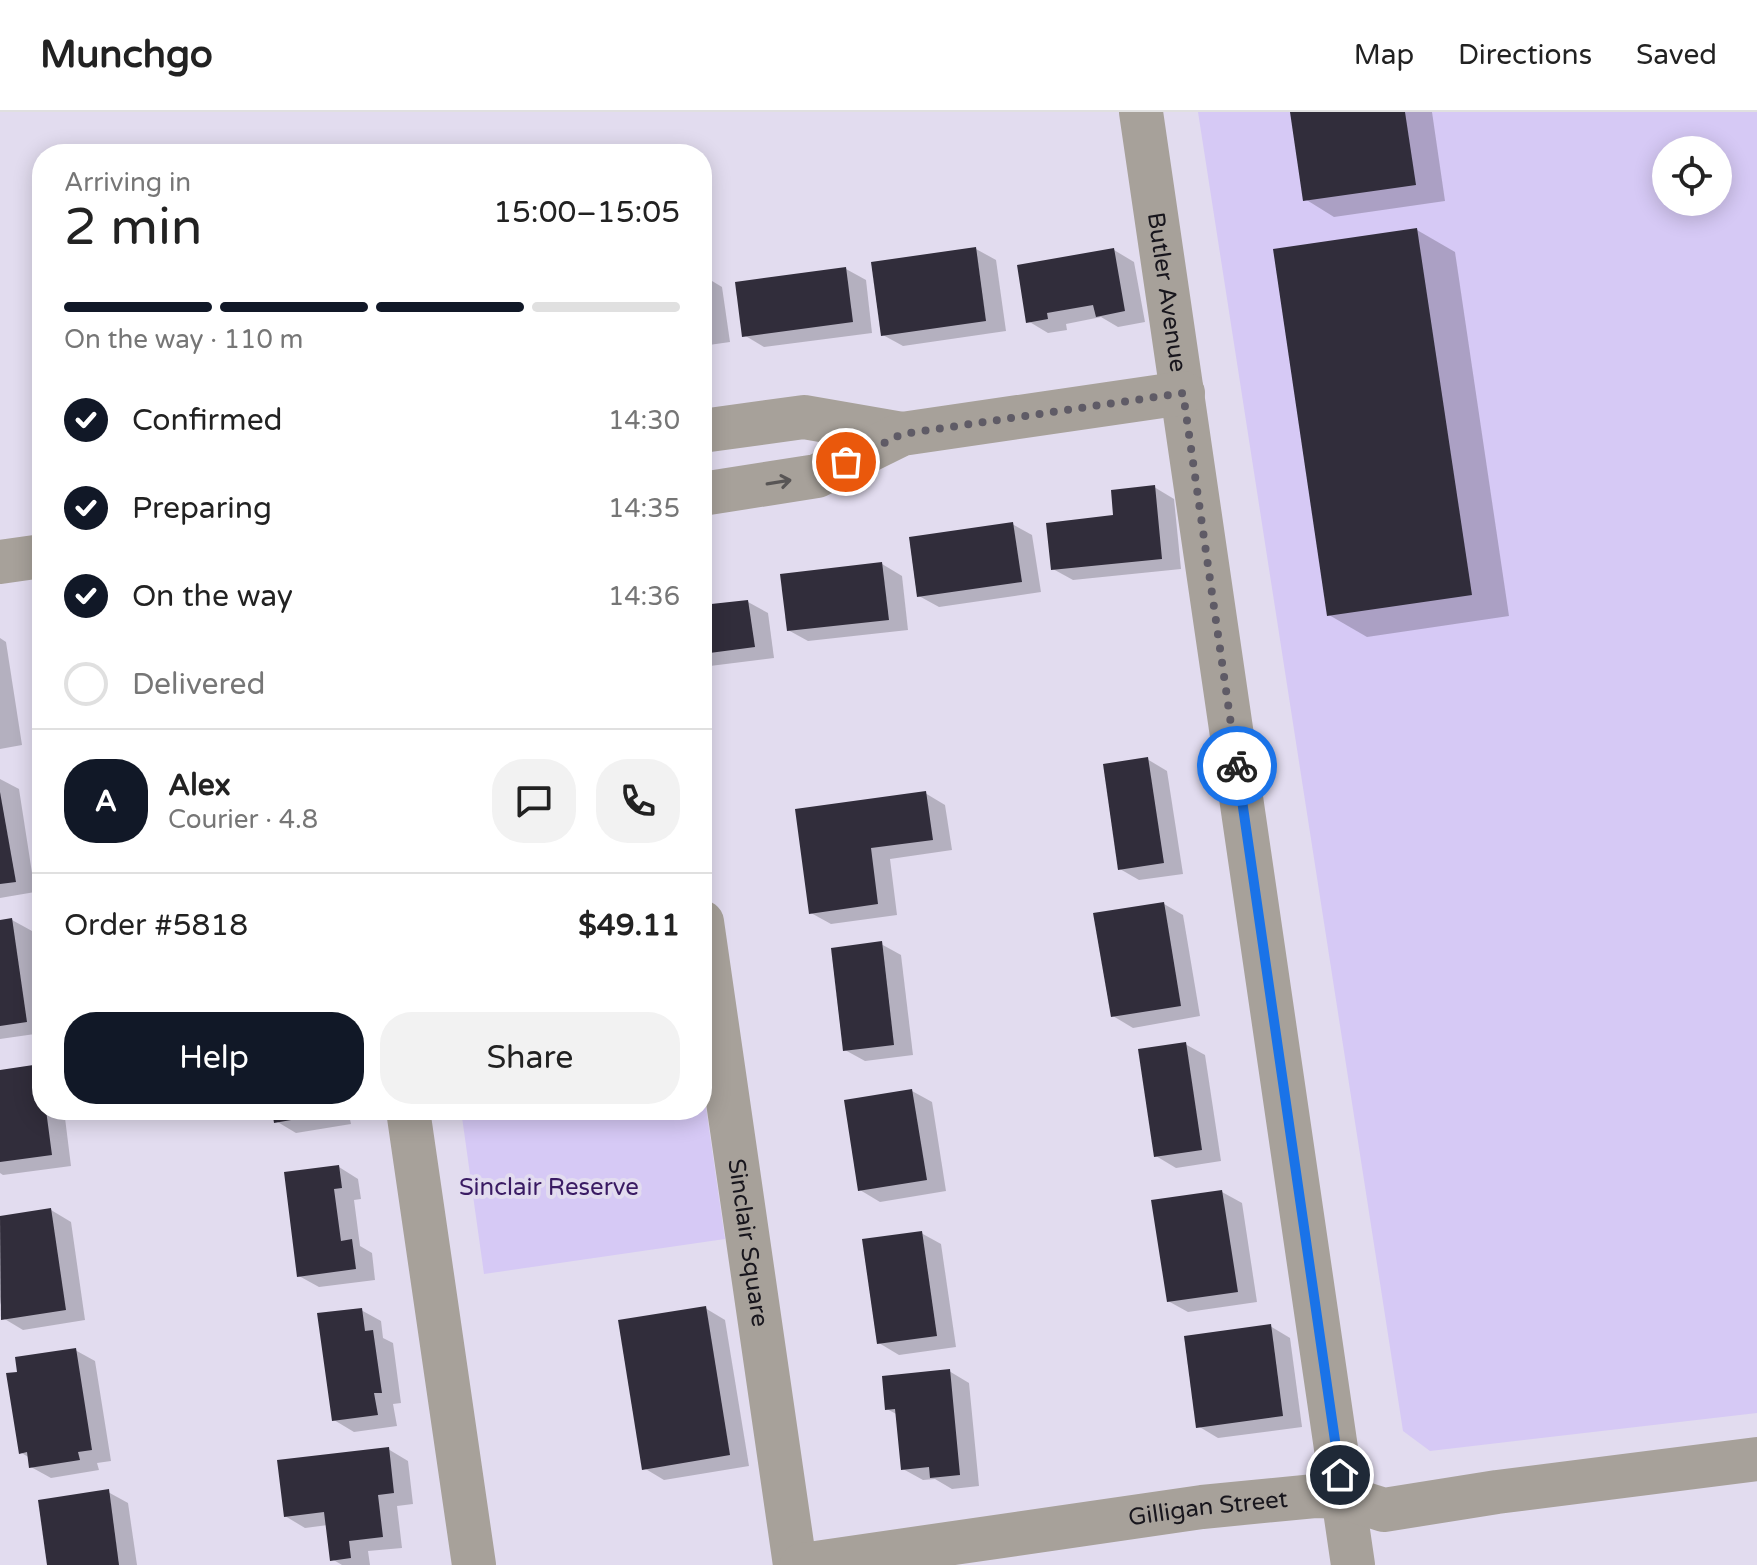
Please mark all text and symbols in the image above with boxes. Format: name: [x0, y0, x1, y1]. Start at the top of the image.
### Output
text: Munchgo: [40, 32, 213, 78]
text: Map: [1354, 38, 1414, 72]
text: Directions: [1458, 38, 1592, 72]
text: Saved: [1636, 38, 1717, 72]
map controls: [1652, 136, 1732, 216]
button: locate: [1652, 136, 1732, 216]
text: Arriving in: [64, 167, 191, 198]
text: 15:00–15:05: [493, 194, 680, 231]
text: 2 min: [64, 196, 203, 259]
street label: Butler Avenue: [1141, 210, 1193, 374]
text: On the way · 110 m: [64, 324, 303, 355]
icon: check: [64, 398, 108, 442]
text: Confirmed: [132, 402, 283, 439]
text: 14:30: [608, 405, 680, 436]
pin: [812, 428, 880, 496]
icon: bag: [824, 440, 868, 484]
one-way arrow: [766, 474, 791, 489]
icon: check: [64, 486, 108, 530]
text: Preparing: [132, 490, 272, 527]
text: 14:35: [608, 493, 680, 524]
icon: check: [64, 574, 108, 618]
text: On the way: [132, 578, 293, 615]
text: 14:36: [608, 581, 680, 612]
text: Delivered: [132, 666, 266, 703]
courier: [1197, 726, 1277, 806]
icon: bike: [1215, 744, 1259, 788]
button: chat: [492, 759, 576, 843]
button: phone: [596, 759, 680, 843]
text: Alex: [168, 767, 231, 804]
text: A: [95, 783, 117, 820]
text: Courier · 4.8: [168, 804, 318, 835]
text: Order #5818: [64, 907, 248, 944]
text: $49.11: [578, 907, 680, 944]
button: Help: [64, 1012, 364, 1104]
button: Share: [380, 1012, 680, 1104]
street label: Sinclair Square: [721, 1157, 774, 1329]
park label: Sinclair Reserve: [459, 1173, 639, 1202]
pin: [1306, 1441, 1374, 1509]
icon: home: [1318, 1453, 1362, 1497]
street label: Gilligan Street: [1126, 1485, 1289, 1533]

